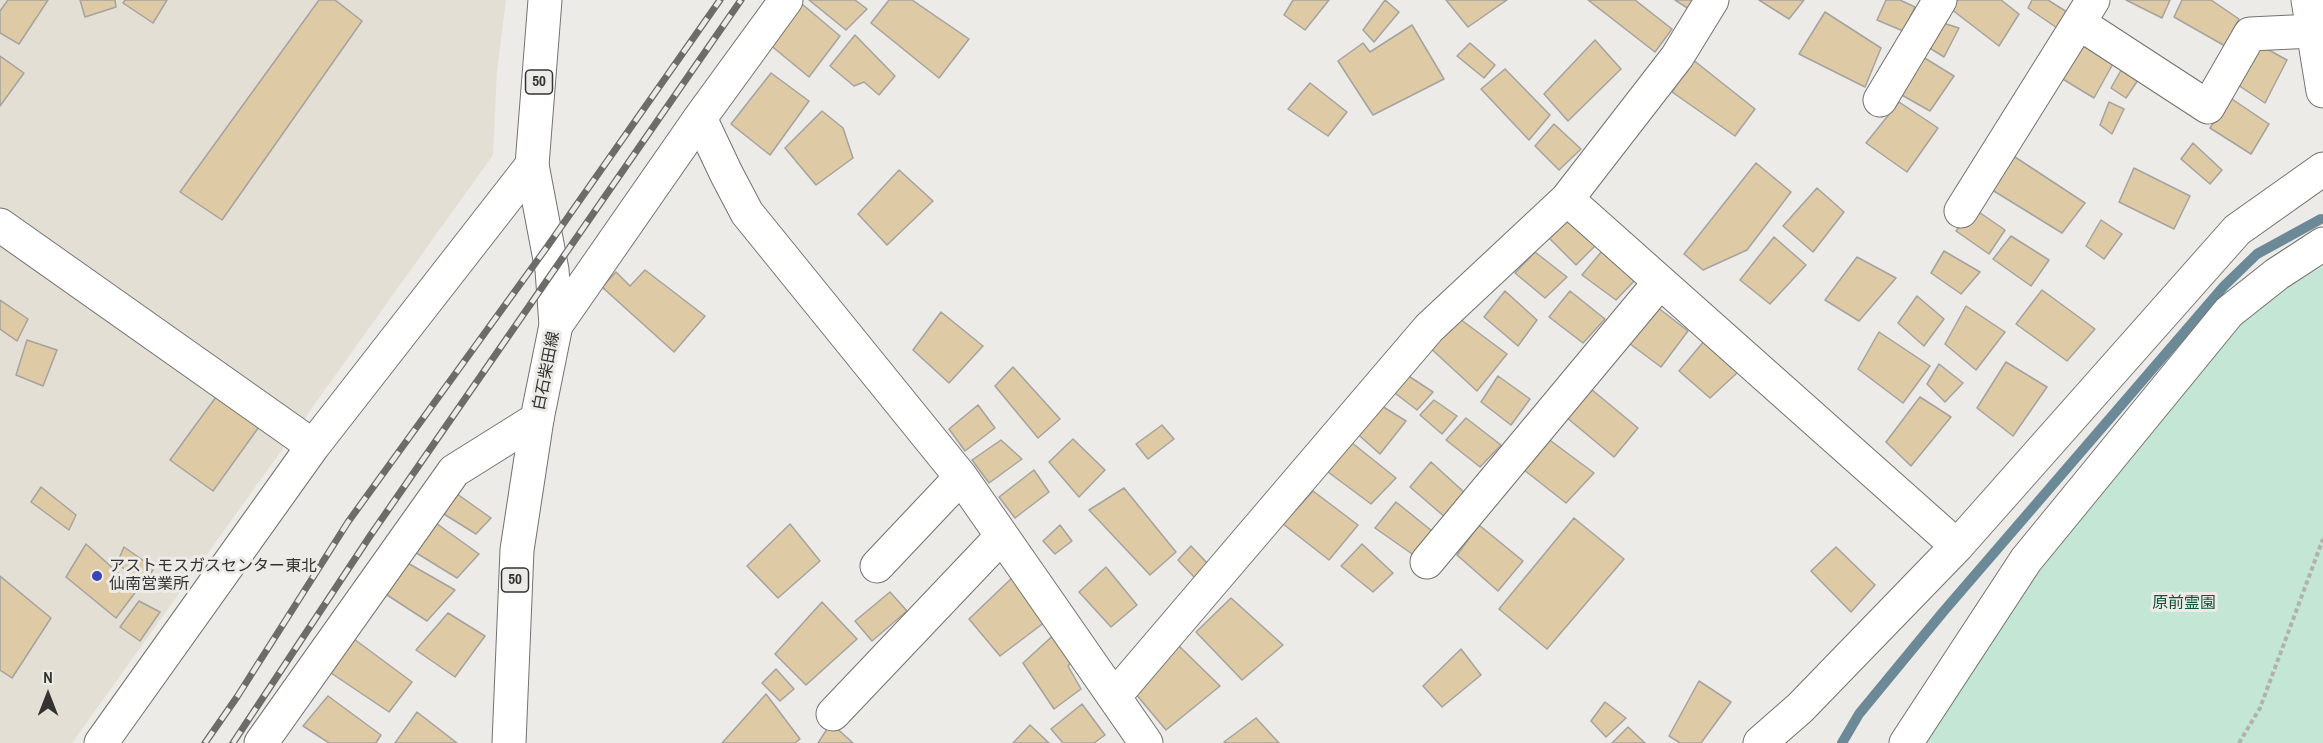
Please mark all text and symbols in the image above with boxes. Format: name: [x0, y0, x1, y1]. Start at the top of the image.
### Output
road number: 50: [526, 70, 552, 94]
street label: 白石柴田線: [530, 330, 564, 412]
place label: アストモスガスセンター東北 仙南営業所: [109, 557, 317, 595]
road number: 50: [502, 568, 528, 592]
marker: アストモスガスセンター東北 仙南営業所: [90, 569, 104, 583]
park label: 原前霊園: [2152, 594, 2216, 614]
north arrow: [18, 665, 78, 725]
text: N: [43, 666, 53, 688]

